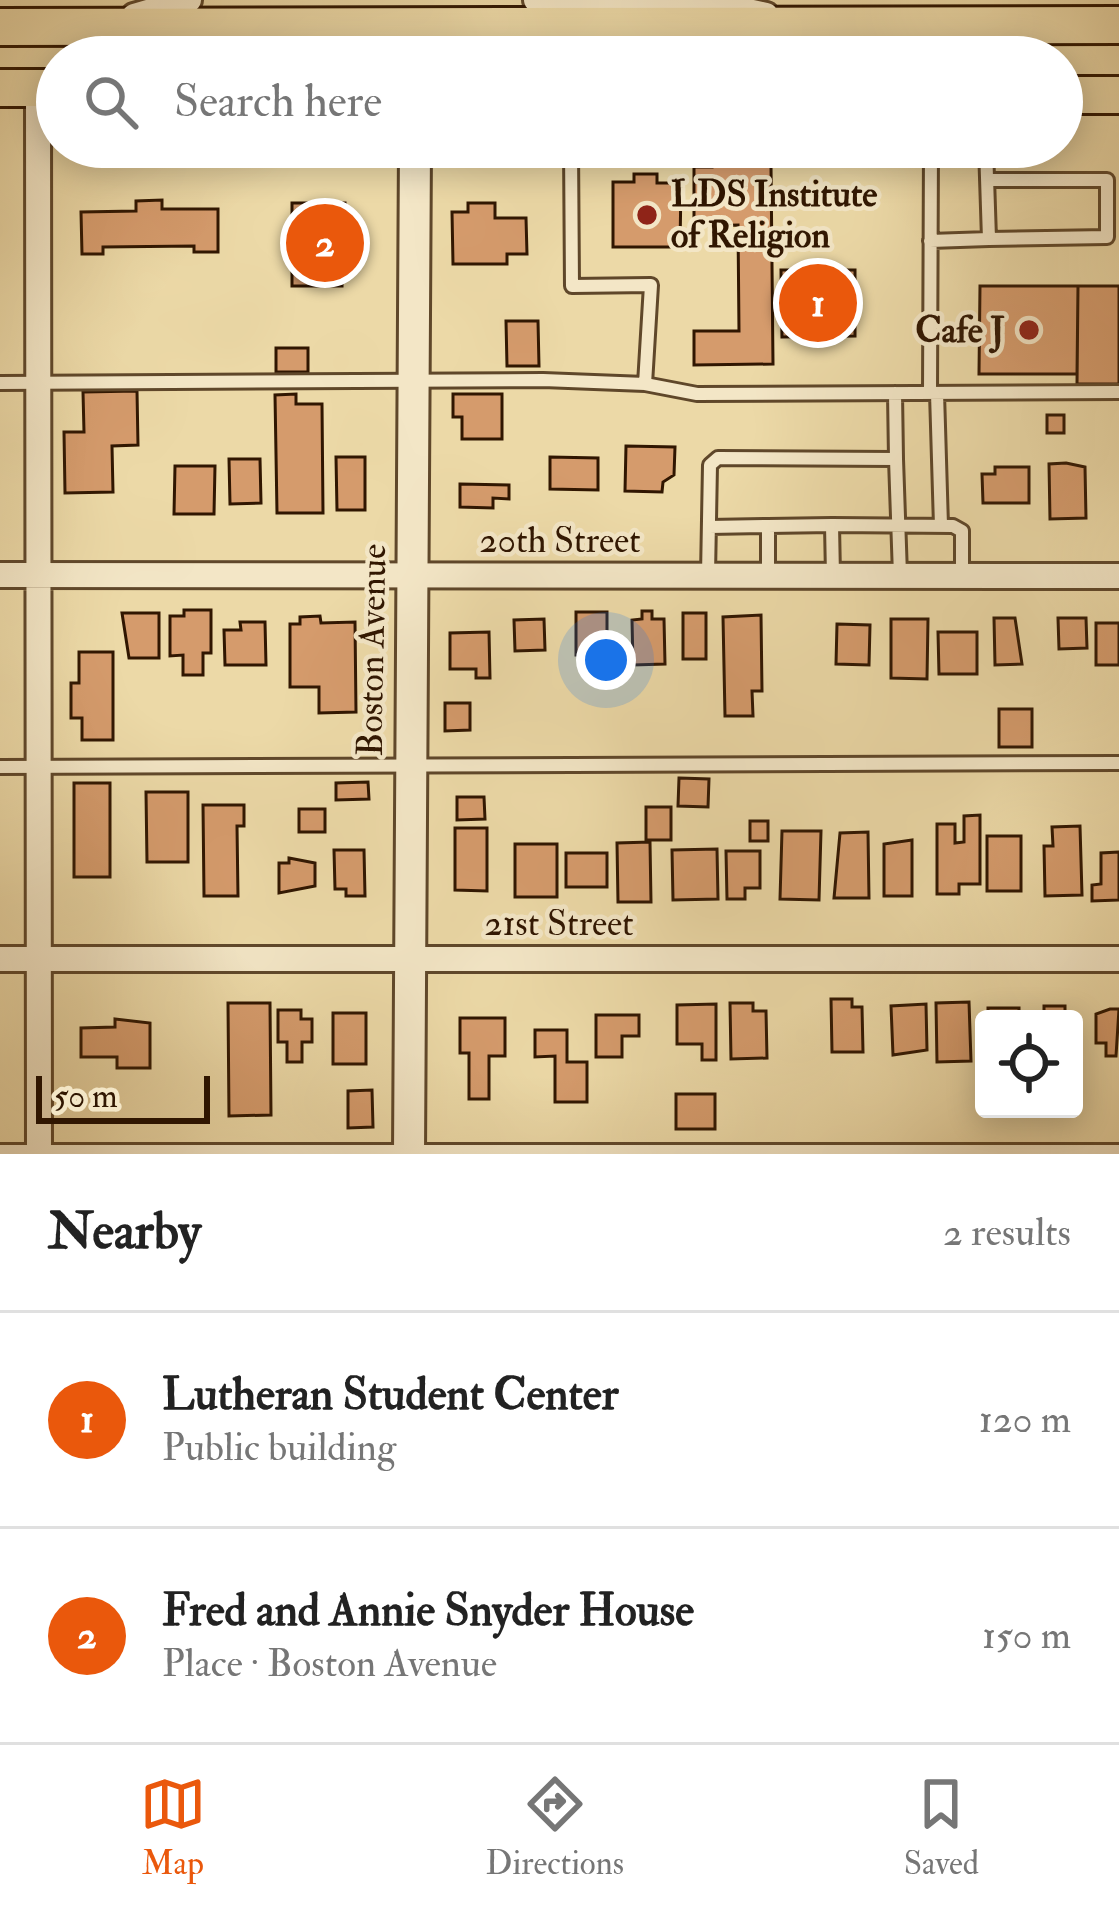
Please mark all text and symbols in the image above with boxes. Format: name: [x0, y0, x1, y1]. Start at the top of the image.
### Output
search box: [36, 36, 1083, 168]
icon: search: [78, 69, 144, 135]
text: Search here: [174, 74, 382, 130]
place label: LDS Institute of Religion: [671, 172, 877, 258]
pin: 2: [286, 198, 364, 288]
marker: LDS Institute of Religion: [634, 202, 660, 228]
pin: 1: [779, 258, 857, 348]
place label: Cafe J: [915, 308, 1005, 354]
marker: Cafe J: [1016, 317, 1042, 343]
street label: 20th Street: [479, 518, 641, 563]
street label: Boston Avenue: [348, 543, 396, 757]
your location: [576, 630, 636, 690]
street label: 21st Street: [484, 901, 634, 946]
map controls: [975, 1010, 1083, 1118]
button: locate: [975, 1010, 1083, 1118]
scale bar: [36, 1070, 210, 1123]
text: 50 m: [54, 1076, 118, 1117]
text: Nearby: [48, 1200, 201, 1264]
text: 2 results: [943, 1208, 1071, 1257]
text: Lutheran Student Center: [162, 1367, 618, 1423]
text: 1: [80, 1395, 94, 1444]
text: 120 m: [979, 1395, 1071, 1444]
text: Public building: [162, 1423, 396, 1472]
text: Fred and Annie Snyder House: [162, 1583, 694, 1639]
text: 2: [77, 1611, 97, 1660]
text: 150 m: [982, 1611, 1071, 1660]
text: Place · Boston Avenue: [162, 1639, 497, 1688]
tab: Map: [140, 1771, 206, 1884]
tab: Directions: [486, 1771, 624, 1884]
tab: Saved: [904, 1771, 979, 1884]

